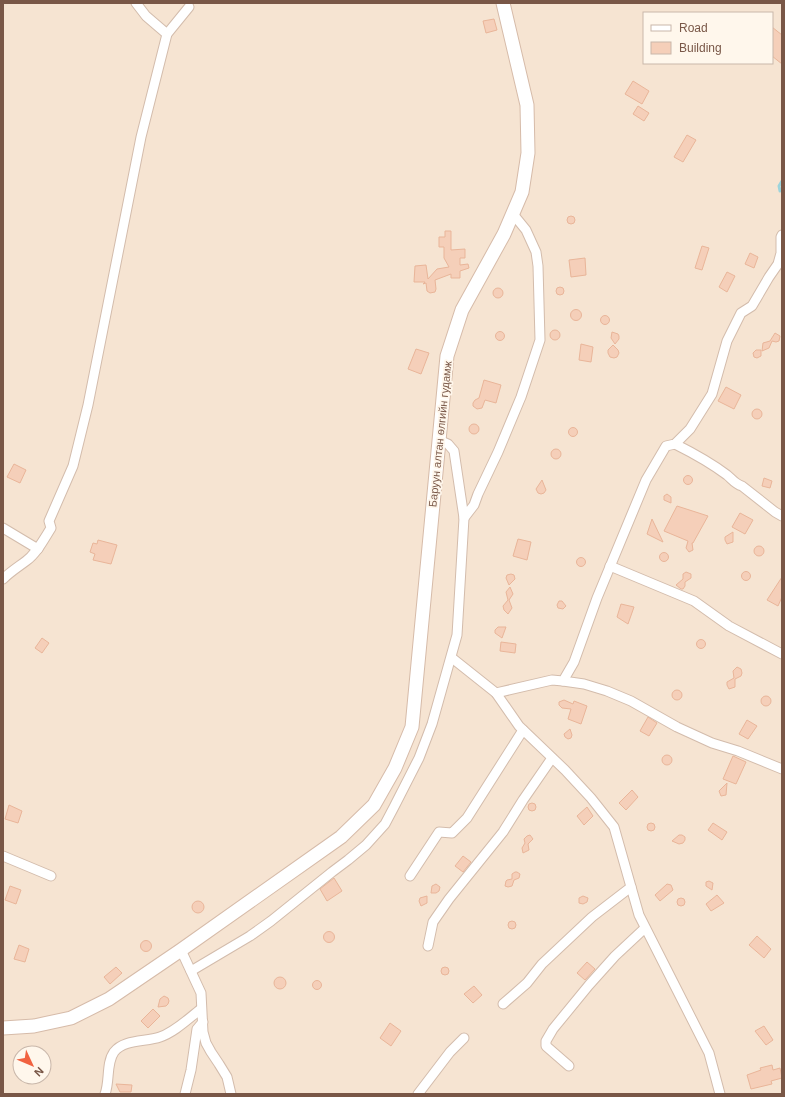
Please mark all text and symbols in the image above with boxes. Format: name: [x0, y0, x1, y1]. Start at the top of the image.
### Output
legend: [643, 12, 773, 64]
text: Road: [679, 21, 708, 35]
text: Building: [679, 41, 722, 55]
street label: Баруун алтан өлгийн гудамж: [426, 360, 454, 508]
north arrow: [12, 1045, 52, 1085]
text: N: [32, 1065, 46, 1079]

